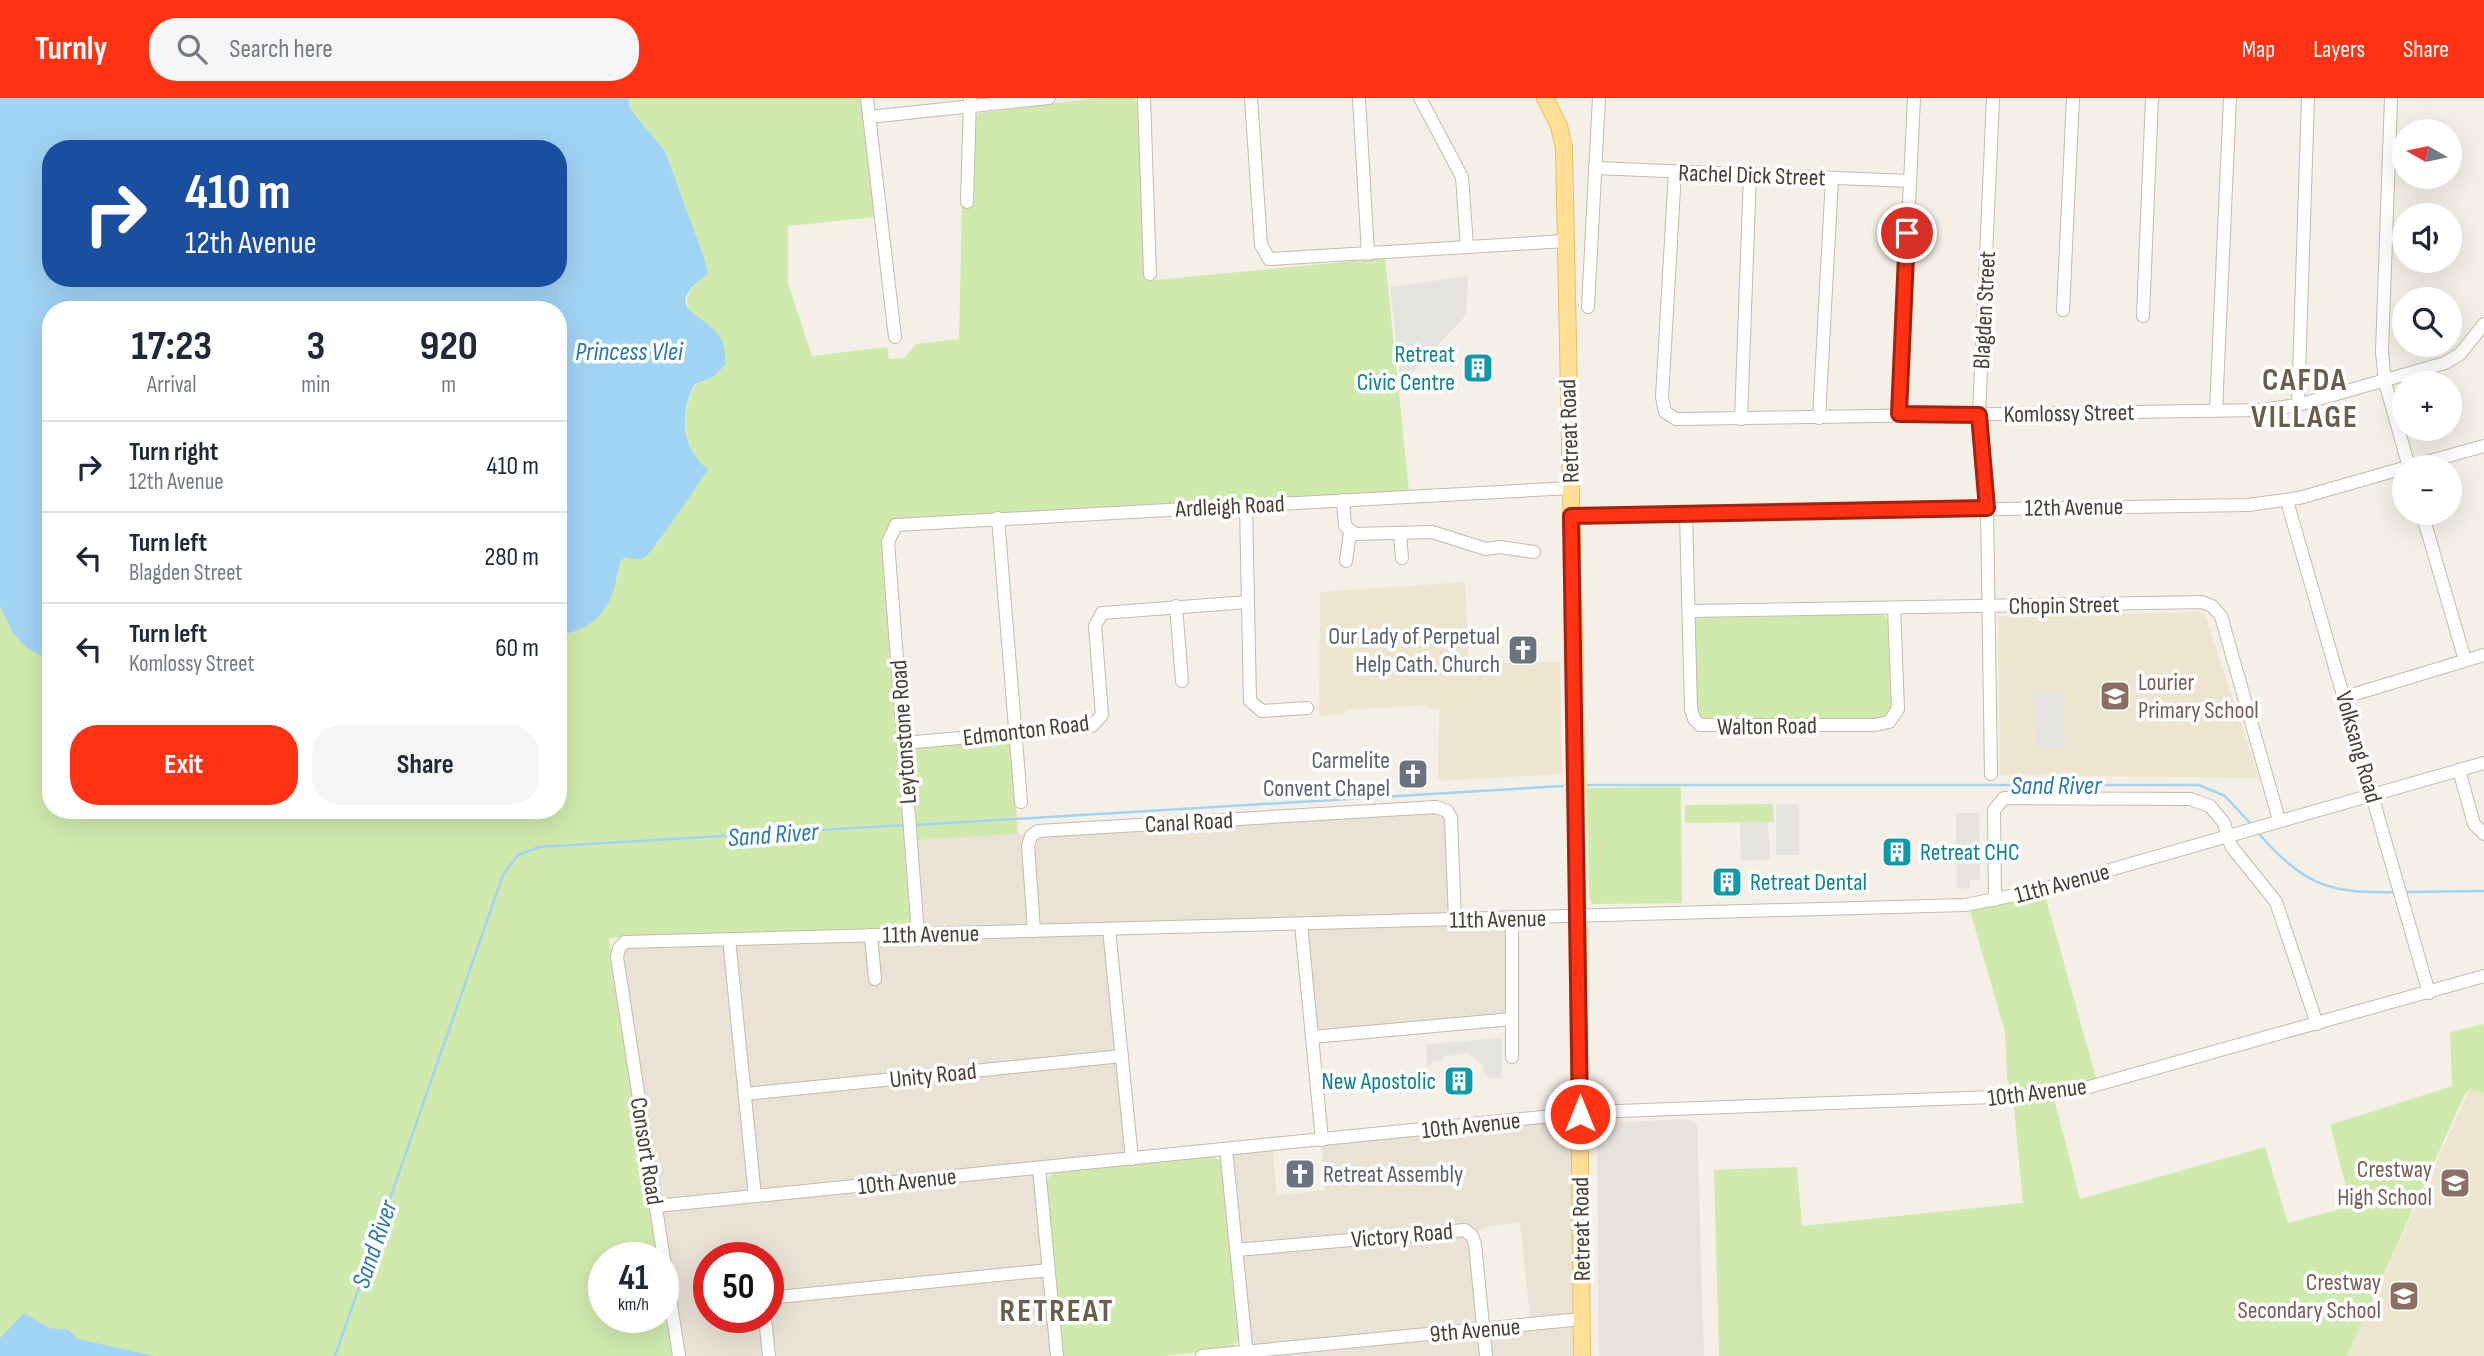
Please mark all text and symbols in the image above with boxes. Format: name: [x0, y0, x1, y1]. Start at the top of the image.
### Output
search box: [149, 18, 639, 81]
text: Turnly: [35, 29, 107, 69]
icon: search: [173, 30, 211, 68]
text: Search here: [229, 34, 333, 65]
text: Map: [2242, 35, 2275, 64]
text: Layers: [2313, 35, 2365, 64]
text: Share: [2403, 35, 2449, 64]
north arrow: [2392, 119, 2462, 189]
map controls: [2392, 119, 2462, 525]
street label: Rachel Dick Street: [1678, 158, 1826, 193]
text: 410 m: [185, 164, 291, 223]
icon: right: [70, 168, 161, 259]
pin: [1877, 203, 1937, 263]
button: sound: [2392, 203, 2462, 273]
icon: arrive: [1888, 214, 1926, 252]
text: 12th Avenue: [185, 224, 317, 263]
street label: Blagden Street: [1967, 250, 2002, 370]
button: search: [2392, 287, 2462, 357]
text: 17:23: [131, 321, 212, 372]
text: 3: [306, 321, 325, 372]
text: 920: [419, 321, 478, 372]
water label: Princess Vlei: [575, 337, 684, 368]
place label: Retreat Civic Centre: [1357, 340, 1455, 397]
building icon: Retreat Civic Centre: [1461, 351, 1495, 385]
district label: CAFDA VILLAGE: [2251, 361, 2359, 437]
text: Arrival: [147, 371, 196, 399]
text: min: [301, 371, 330, 399]
text: m: [441, 371, 456, 399]
button: +: [2392, 371, 2462, 441]
street label: Retreat Road: [1553, 378, 1586, 484]
street label: Komlossy Street: [2003, 398, 2135, 429]
text: Turn right: [129, 437, 218, 468]
icon: right: [70, 448, 108, 486]
text: 410 m: [487, 451, 539, 482]
button: −: [2392, 455, 2462, 525]
text: 12th Avenue: [129, 468, 224, 496]
street label: Ardleigh Road: [1174, 489, 1285, 524]
street label: 12th Avenue: [2024, 492, 2124, 523]
text: Turn left: [129, 528, 207, 559]
icon: left: [70, 539, 108, 577]
text: 280 m: [484, 542, 539, 573]
text: Blagden Street: [129, 559, 242, 587]
street label: Chopin Street: [2008, 590, 2120, 621]
text: Turn left: [129, 619, 207, 650]
place label: Our Lady of Perpetual Help Cath. Church: [1328, 622, 1500, 679]
icon: left: [70, 630, 108, 668]
text: 60 m: [495, 633, 539, 664]
church icon: Our Lady of Perpetual Help Cath. Church: [1506, 633, 1540, 667]
text: Komlossy Street: [129, 650, 254, 678]
street label: Leytonstone Road: [884, 659, 923, 805]
place label: Lourier Primary School: [2138, 668, 2259, 725]
school or university icon: Lourier Primary School: [2098, 679, 2132, 713]
street label: Volksang Road: [2329, 688, 2388, 806]
street label: Edmonton Road: [961, 708, 1091, 753]
street label: Walton Road: [1717, 711, 1817, 742]
button: Exit: [70, 725, 298, 805]
button: Share: [312, 725, 539, 805]
place label: Carmelite Convent Chapel: [1263, 746, 1390, 803]
church icon: Carmelite Convent Chapel: [1396, 757, 1430, 791]
water label: Sand River: [2011, 771, 2103, 802]
street label: Canal Road: [1144, 806, 1234, 839]
water label: Sand River: [727, 817, 821, 854]
building icon: Retreat CHC: [1880, 835, 1914, 869]
place label: Retreat CHC: [1920, 838, 2020, 867]
street label: 11th Avenue: [2012, 857, 2113, 910]
building icon: Retreat Dental: [1710, 865, 1744, 899]
place label: Retreat Dental: [1750, 868, 1867, 897]
street label: 11th Avenue: [1449, 904, 1547, 935]
street label: 11th Avenue: [882, 919, 980, 950]
street label: Unity Road: [888, 1057, 978, 1094]
building icon: New Apostolic: [1442, 1064, 1476, 1098]
place label: New Apostolic: [1322, 1067, 1436, 1096]
street label: 10th Avenue: [1986, 1072, 2088, 1113]
position arrow: [1543, 1077, 1617, 1151]
street label: Consort Road: [624, 1095, 669, 1207]
street label: 10th Avenue: [1420, 1106, 1522, 1145]
place label: Crestway High School: [2337, 1155, 2432, 1212]
church icon: Retreat Assembly: [1283, 1157, 1317, 1191]
place label: Retreat Assembly: [1323, 1160, 1463, 1189]
street label: 10th Avenue: [856, 1162, 958, 1201]
school or university icon: Crestway High School: [2438, 1166, 2472, 1200]
street label: Retreat Road: [1566, 1177, 1597, 1281]
water label: Sand River: [346, 1195, 405, 1292]
street label: Victory Road: [1350, 1217, 1454, 1254]
speed limit sign: 50: [693, 1242, 784, 1333]
text: 41: [618, 1257, 649, 1300]
place label: Crestway Secondary School: [2237, 1268, 2381, 1325]
school or university icon: Crestway Secondary School: [2387, 1279, 2421, 1313]
district label: RETREAT: [1000, 1292, 1114, 1331]
text: km/h: [618, 1294, 649, 1315]
street label: 9th Avenue: [1429, 1312, 1522, 1349]

